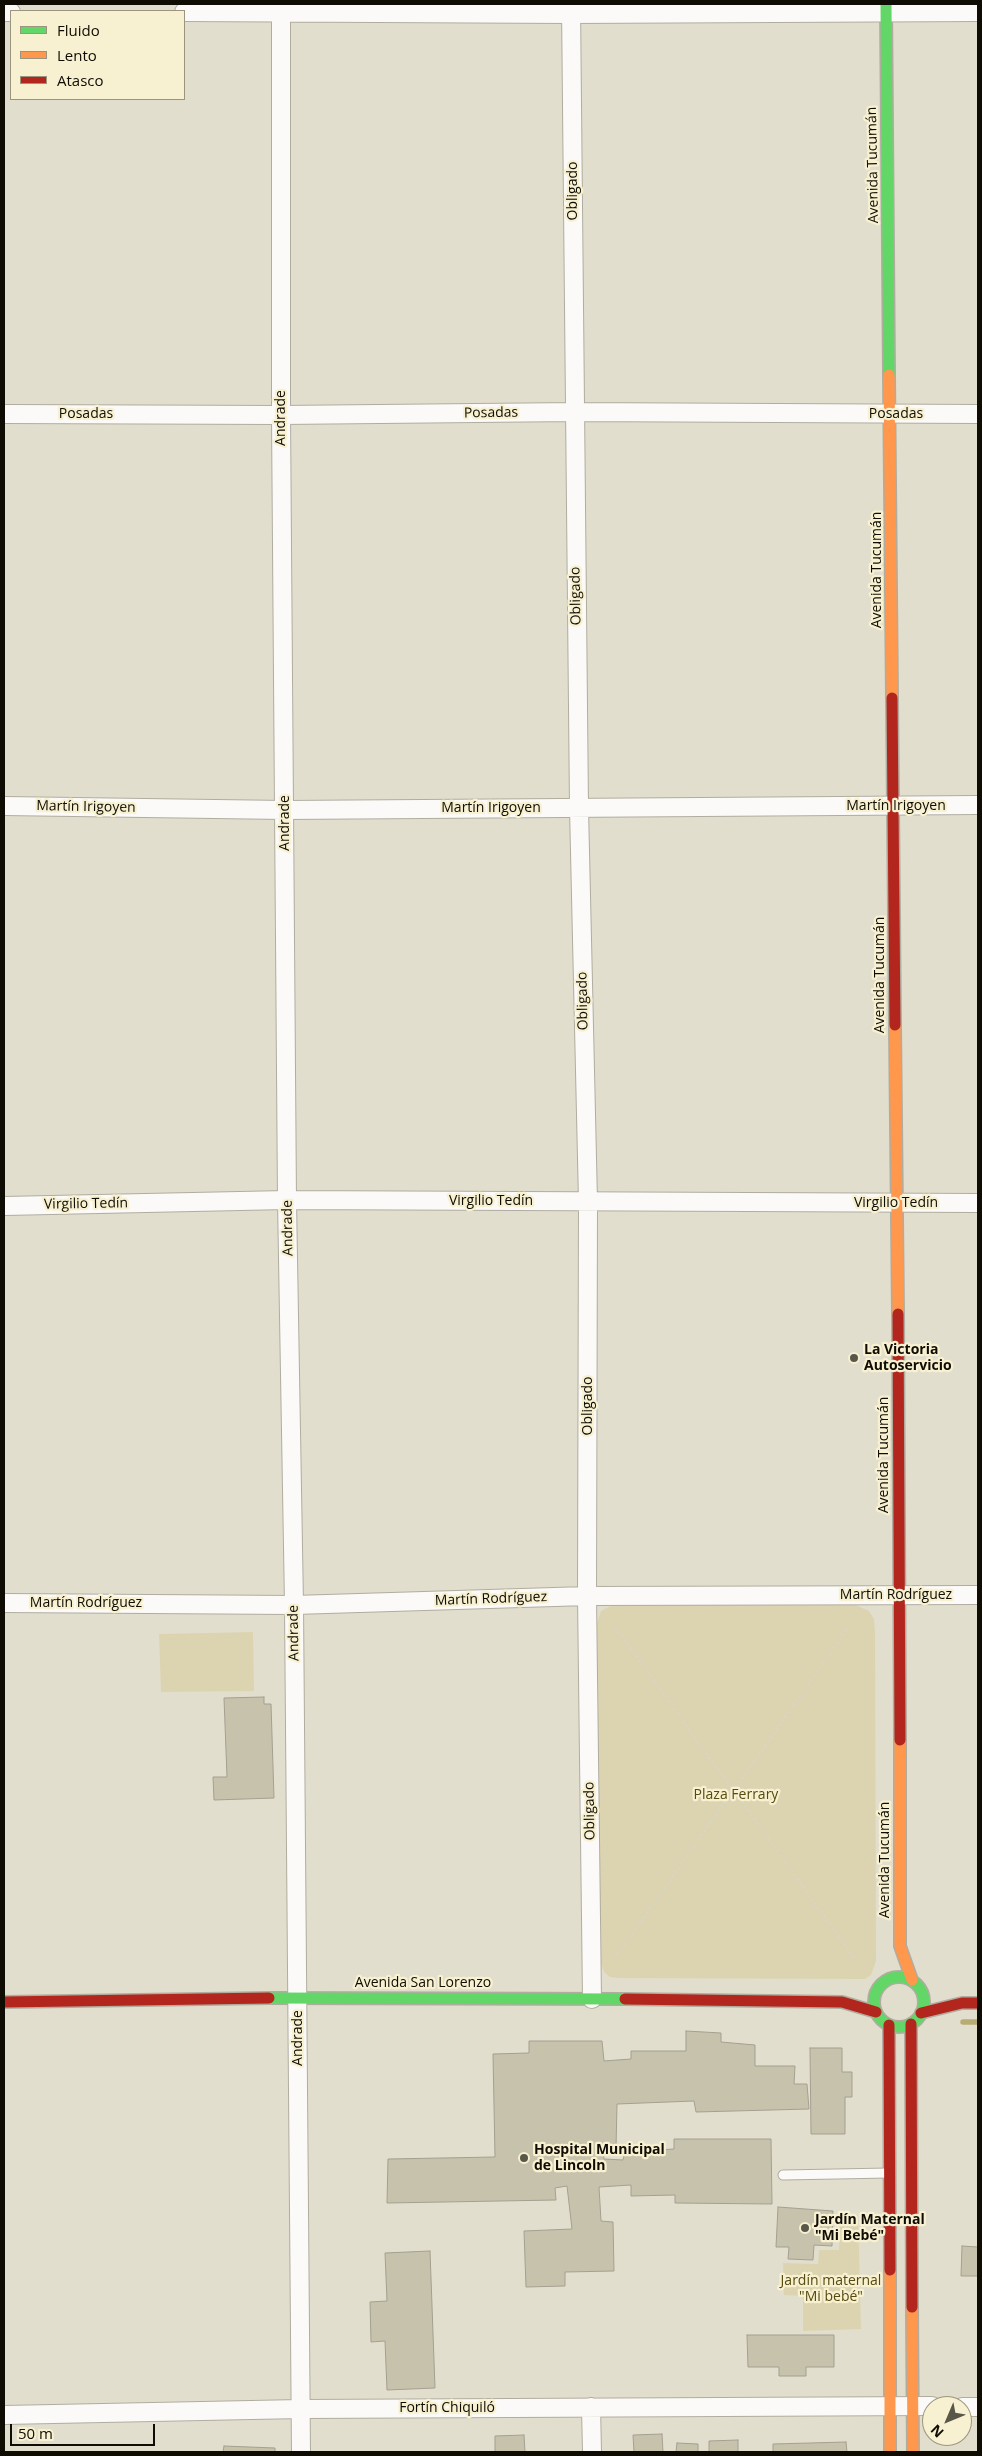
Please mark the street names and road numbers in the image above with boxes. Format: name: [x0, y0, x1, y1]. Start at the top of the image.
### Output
street label: Avenida Tucumán: [864, 107, 882, 223]
street label: Obligado: [565, 162, 581, 220]
street label: Andrade: [273, 390, 289, 446]
street label: Posadas: [464, 404, 518, 422]
street label: Posadas: [59, 406, 113, 422]
street label: Posadas: [869, 406, 923, 422]
street label: Avenida Tucumán: [869, 512, 885, 628]
street label: Obligado: [567, 566, 585, 626]
street label: Andrade: [277, 795, 293, 851]
street label: Martín Irigoyen: [36, 798, 136, 816]
street label: Martín Irigoyen: [846, 798, 946, 814]
street label: Martín Irigoyen: [441, 800, 541, 816]
street label: Avenida Tucumán: [872, 917, 888, 1033]
street label: Obligado: [574, 971, 592, 1031]
street label: Virgilio Tedín: [449, 1193, 533, 1209]
street label: Virgilio Tedín: [44, 1195, 128, 1213]
street label: Virgilio Tedín: [854, 1195, 938, 1211]
street label: Andrade: [279, 1200, 297, 1256]
street label: Obligado: [580, 1377, 596, 1435]
street label: Avenida Tucumán: [876, 1397, 892, 1513]
street label: Martín Rodríguez: [840, 1587, 952, 1603]
street label: Martín Rodríguez: [435, 1589, 547, 1609]
street label: Martín Rodríguez: [30, 1595, 142, 1611]
street label: Andrade: [285, 1605, 303, 1661]
street label: Obligado: [581, 1781, 599, 1841]
street label: Avenida Tucumán: [877, 1802, 893, 1918]
street label: Avenida San Lorenzo: [355, 1975, 491, 1991]
street label: Andrade: [290, 2010, 306, 2066]
street label: Fortín Chiquiló: [399, 2400, 495, 2416]

